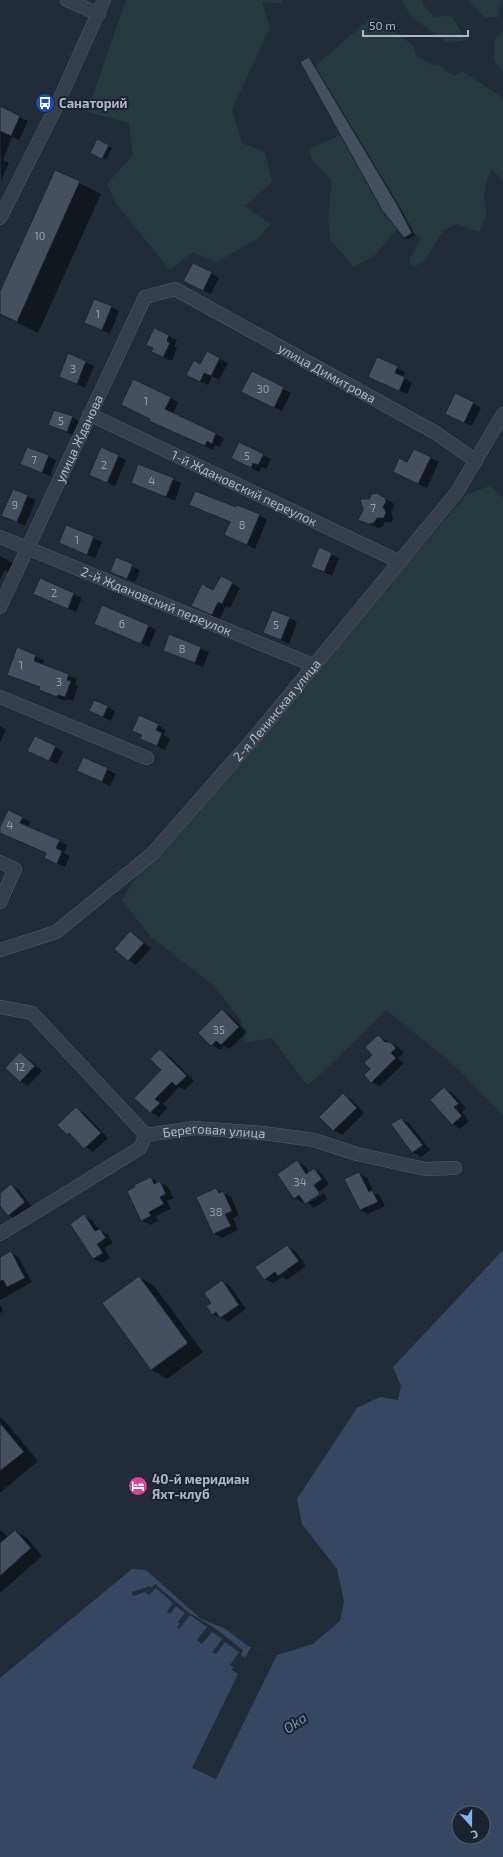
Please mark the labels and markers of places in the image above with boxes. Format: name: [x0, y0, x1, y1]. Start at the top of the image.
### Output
bus stop icon: Санаторий: [34, 92, 56, 114]
place label: Санаторий: [59, 95, 127, 111]
place label: 40-й меридиан Яхт-клуб: [152, 1471, 249, 1502]
hotel icon: 40-й меридиан Яхт-клуб: [127, 1475, 149, 1497]

